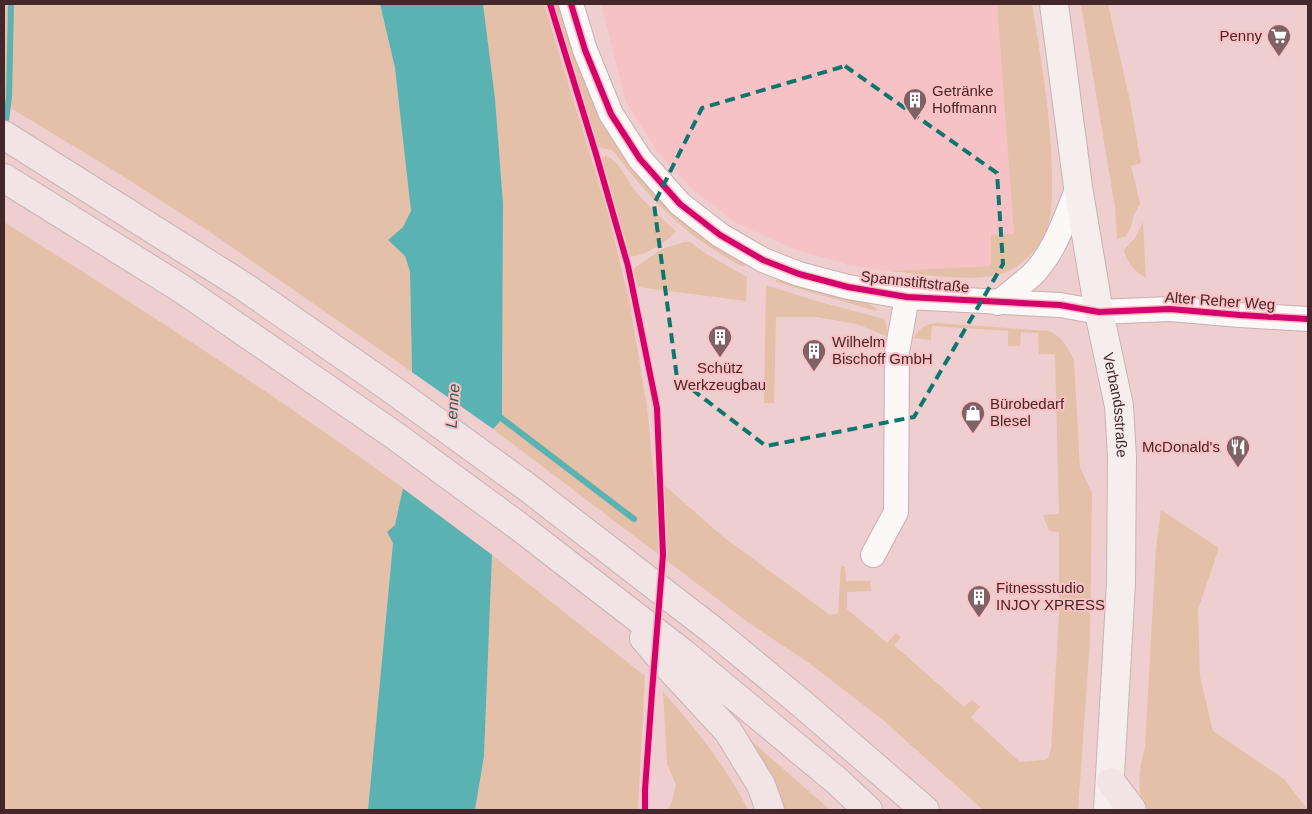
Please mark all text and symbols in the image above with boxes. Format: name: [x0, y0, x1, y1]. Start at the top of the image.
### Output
supermarket icon: Penny: [1266, 23, 1292, 57]
place label: Penny: [1219, 27, 1262, 44]
place label: Getränke Hoffmann: [932, 82, 997, 116]
building icon: Getränke Hoffmann: [902, 87, 928, 121]
street label: Spannstiftstraße: [860, 267, 970, 296]
street label: Alter Reher Weg: [1164, 288, 1276, 313]
building icon: Schütz Werkzeugbau: [707, 324, 733, 358]
place label: Wilhelm Bischoff GmbH: [832, 333, 933, 367]
building icon: Wilhelm Bischoff GmbH: [801, 338, 827, 372]
street label: Verbandsstraße: [1100, 351, 1131, 458]
place label: Schütz Werkzeugbau: [674, 359, 766, 393]
water label: Lenne: [442, 383, 463, 429]
place label: Bürobedarf Blesel: [990, 395, 1065, 429]
shop icon: Bürobedarf Blesel: [960, 400, 986, 434]
restaurant icon: McDonald's: [1225, 434, 1251, 468]
place label: McDonald's: [1142, 438, 1220, 455]
place label: Fitnessstudio INJOY XPRESS: [996, 579, 1105, 613]
building icon: Fitnessstudio INJOY XPRESS: [966, 584, 992, 618]

